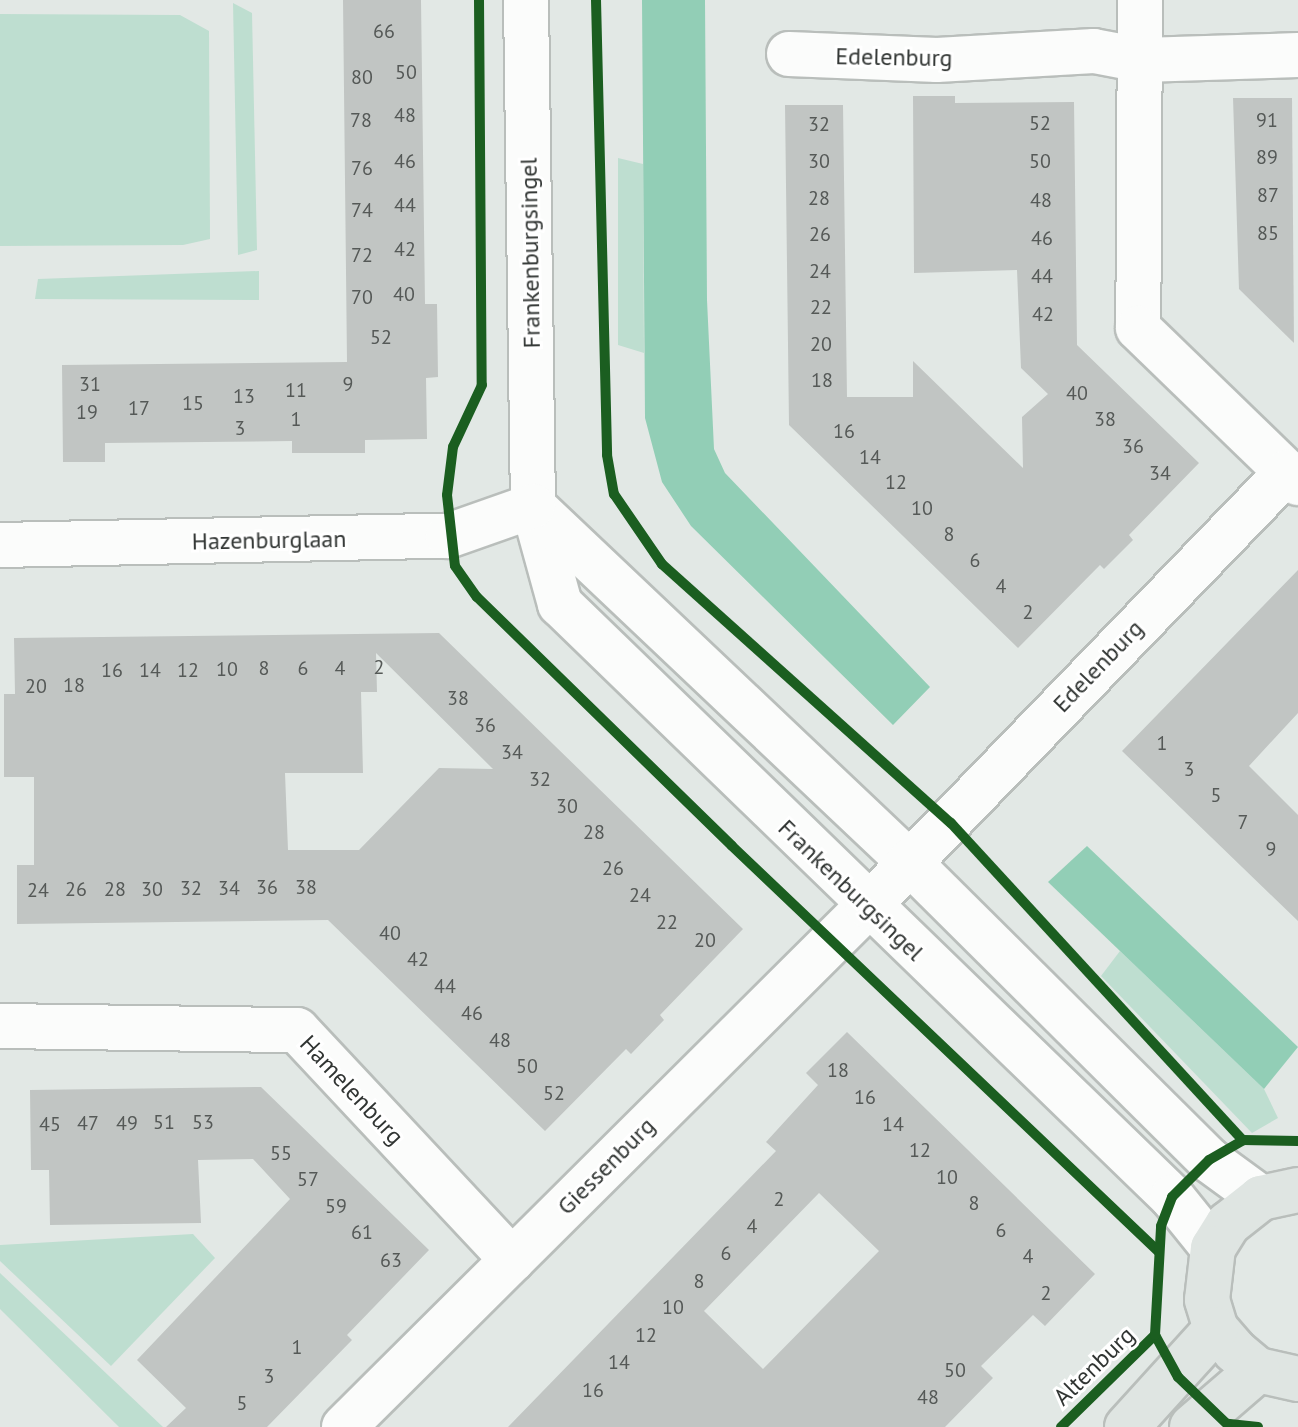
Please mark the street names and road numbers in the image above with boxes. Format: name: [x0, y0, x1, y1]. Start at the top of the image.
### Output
street label: Edelenburg: [835, 42, 953, 72]
street label: Frankenburgsingel: [514, 157, 546, 349]
street label: Hazenburglaan: [191, 524, 347, 556]
street label: Edelenburg: [1047, 614, 1149, 718]
street label: Frankenburgsingel: [772, 813, 930, 967]
street label: Hamelenburg: [294, 1029, 410, 1151]
street label: Giessenburg: [551, 1111, 661, 1221]
street label: Altenburg: [1048, 1320, 1140, 1412]

